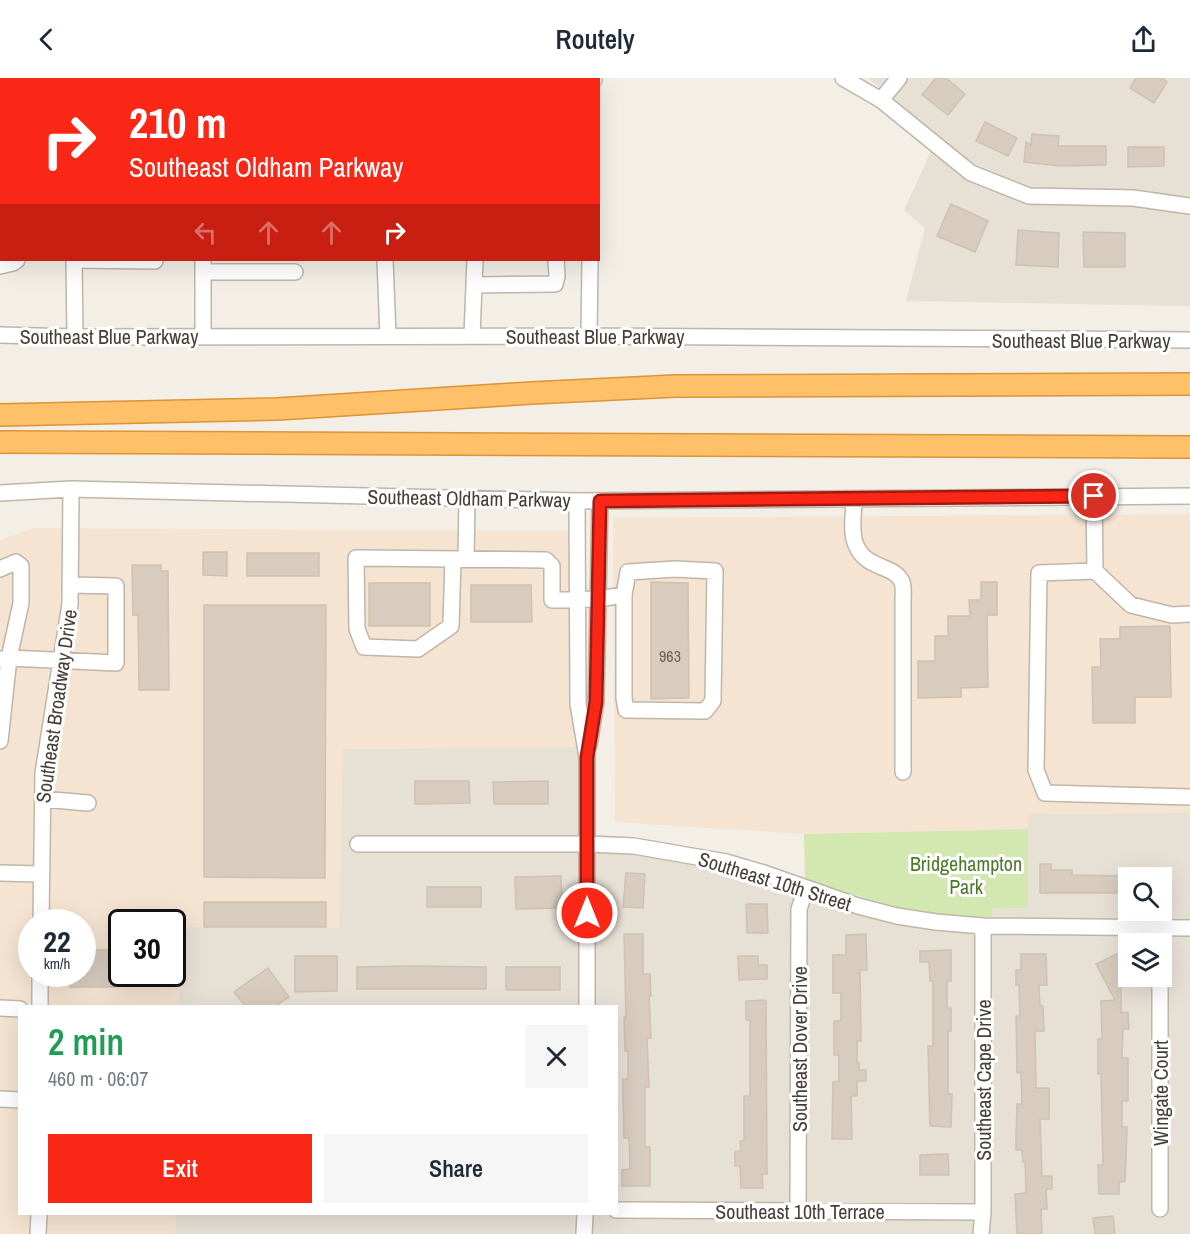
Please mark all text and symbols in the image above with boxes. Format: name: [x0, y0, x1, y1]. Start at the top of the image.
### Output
text: Routely: [555, 21, 635, 57]
icon: back: [30, 23, 63, 56]
icon: share: [1127, 23, 1160, 56]
text: 210 m: [129, 95, 227, 151]
icon: right: [30, 102, 108, 180]
text: Southeast Oldham Parkway: [129, 149, 403, 185]
icon: left: [189, 216, 222, 249]
icon: ahead: [252, 216, 285, 249]
icon: ahead: [315, 216, 348, 249]
icon: right: [378, 216, 411, 249]
street label: Southeast Blue Parkway: [20, 323, 199, 350]
street label: Southeast Blue Parkway: [506, 323, 685, 350]
street label: Southeast Blue Parkway: [992, 327, 1171, 354]
pin: [1068, 470, 1119, 521]
icon: arrive: [1077, 479, 1110, 512]
street label: Southeast Oldham Parkway: [367, 483, 572, 513]
street label: Southeast Broadway Drive: [29, 608, 83, 804]
house number: 963: [659, 645, 681, 667]
street label: Southeast 10th Street: [695, 845, 855, 917]
park label: Bridgehampton Park: [910, 850, 1022, 900]
map controls: [1118, 867, 1172, 987]
button: search: [1118, 867, 1172, 921]
position arrow: [555, 881, 619, 945]
speed limit sign: 30: [108, 909, 186, 987]
text: 22: [43, 921, 71, 961]
button: layers: [1118, 933, 1172, 987]
text: km/h: [44, 953, 70, 974]
street label: Southeast Dover Drive: [786, 966, 813, 1132]
street label: Southeast Cape Drive: [970, 999, 997, 1161]
text: 2 min: [48, 1018, 124, 1066]
button: close: [525, 1025, 588, 1088]
street label: Wingate Court: [1147, 1040, 1174, 1146]
text: 460 m · 06:07: [48, 1065, 148, 1092]
button: Exit: [48, 1134, 312, 1203]
button: Share: [324, 1134, 588, 1203]
street label: Southeast 10th Terrace: [715, 1198, 885, 1225]

